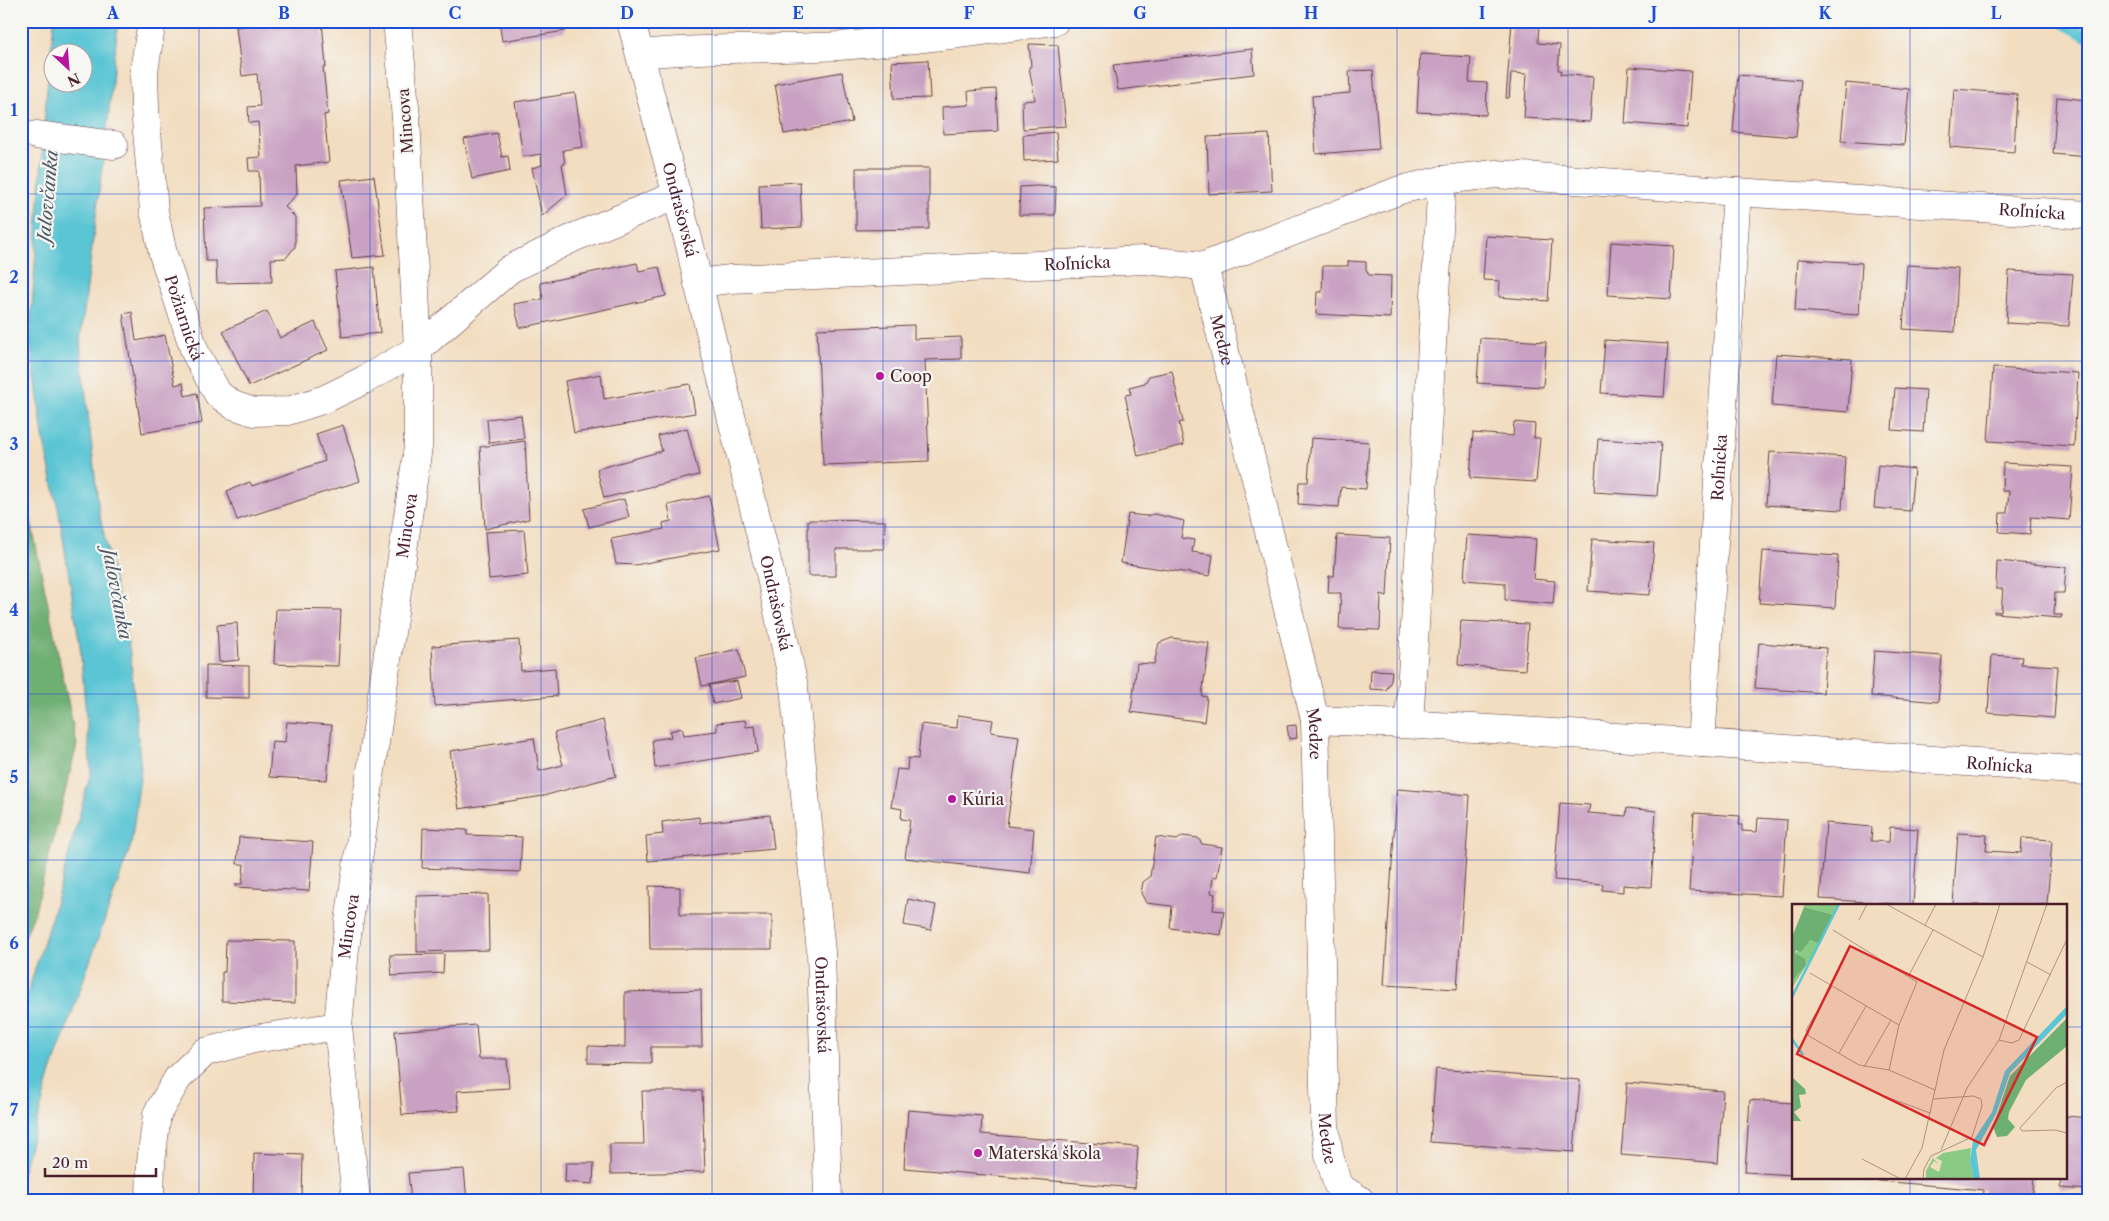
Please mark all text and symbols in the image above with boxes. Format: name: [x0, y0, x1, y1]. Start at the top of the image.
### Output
text: A: [106, 3, 120, 23]
text: B: [278, 3, 290, 23]
text: C: [449, 3, 461, 23]
text: D: [620, 3, 634, 23]
text: E: [792, 3, 804, 23]
text: F: [964, 3, 975, 23]
text: G: [1133, 3, 1147, 23]
text: H: [1304, 3, 1318, 23]
text: I: [1479, 3, 1486, 23]
text: J: [1648, 3, 1657, 23]
text: K: [1819, 3, 1833, 23]
text: L: [1990, 3, 2002, 23]
north arrow: [42, 42, 92, 92]
text: N: [64, 69, 83, 90]
street label: Mincova: [393, 87, 417, 154]
text: 1: [10, 100, 18, 120]
water label: Jalovčanka: [33, 149, 63, 248]
street label: Ondrašovská: [658, 160, 702, 259]
street label: Roľnícka: [1998, 199, 2067, 224]
street label: Roľnícka: [1044, 252, 1112, 275]
text: 2: [9, 267, 19, 287]
street label: Požiarnická: [160, 272, 208, 365]
street label: Medze: [1206, 312, 1238, 367]
place label: Coop: [890, 366, 932, 386]
marker: Coop: [874, 370, 886, 382]
street label: Roľnícka: [1707, 433, 1731, 502]
text: 3: [9, 434, 19, 454]
street label: Mincova: [392, 491, 421, 560]
water label: Jalovčanka: [96, 542, 137, 642]
street label: Ondrašovská: [756, 553, 796, 653]
text: 4: [9, 600, 19, 620]
street label: Medze: [1302, 706, 1326, 760]
street label: Roľnícka: [1965, 752, 2034, 777]
text: 5: [10, 767, 19, 787]
place label: Kúria: [962, 789, 1005, 809]
marker: Kúria: [946, 793, 958, 805]
street label: Mincova: [334, 892, 363, 960]
inset map: [1792, 904, 2066, 1178]
text: 6: [9, 933, 19, 953]
street label: Ondrašovská: [811, 956, 834, 1054]
text: 7: [10, 1100, 19, 1120]
street label: Medze: [1315, 1112, 1341, 1167]
place label: Materská škola: [988, 1143, 1101, 1163]
scale bar: [45, 1146, 156, 1178]
marker: Materská škola: [972, 1147, 984, 1159]
text: 20 m: [52, 1153, 88, 1172]

